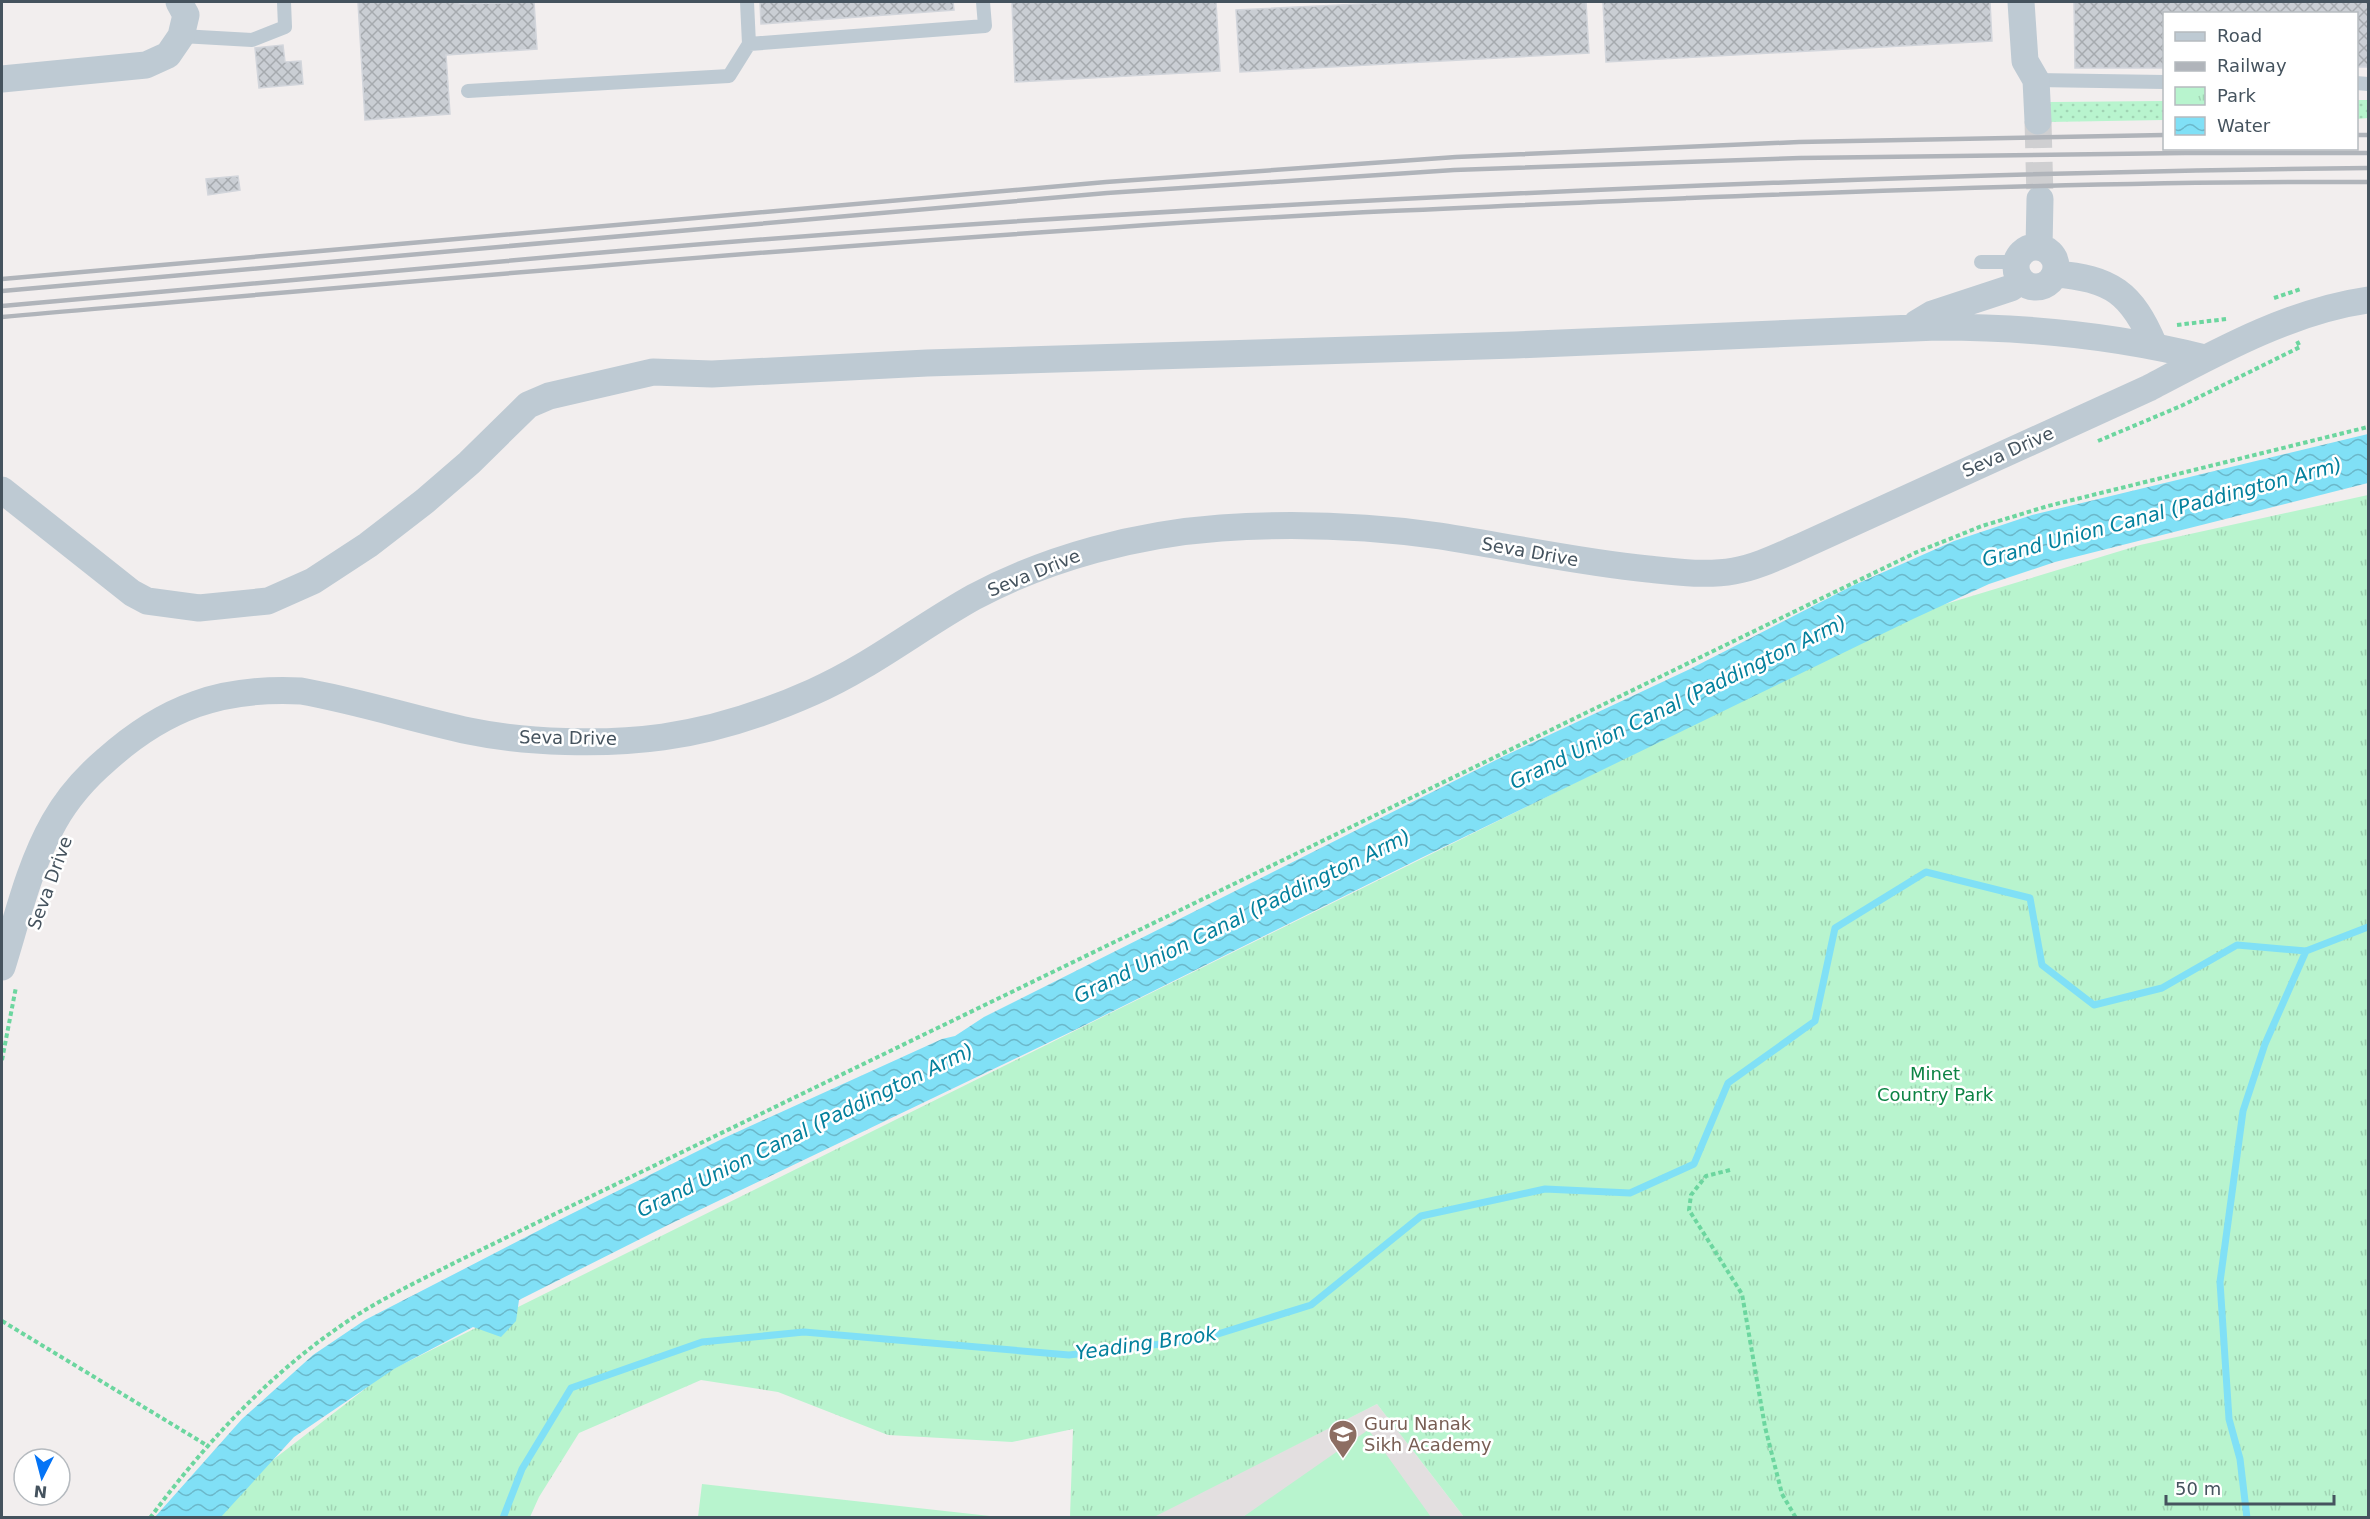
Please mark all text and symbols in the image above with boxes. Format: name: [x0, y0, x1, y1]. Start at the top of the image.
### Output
legend: [2163, 12, 2358, 150]
text: Road: [2217, 25, 2262, 46]
text: Railway: [2217, 55, 2287, 76]
text: Park: [2217, 85, 2256, 106]
text: Water: [2217, 115, 2271, 136]
street label: Seva Drive: [1959, 422, 2057, 481]
water label: Grand Union Canal (Paddington Arm): [1979, 452, 2345, 572]
street label: Seva Drive: [1480, 533, 1580, 570]
street label: Seva Drive: [984, 544, 1083, 601]
water label: Grand Union Canal (Paddington Arm): [1506, 610, 1850, 794]
street label: Seva Drive: [519, 726, 617, 749]
water label: Grand Union Canal (Paddington Arm): [1070, 824, 1414, 1008]
street label: Seva Drive: [23, 833, 76, 932]
water label: Grand Union Canal (Paddington Arm): [633, 1038, 977, 1222]
park label: Minet Country Park: [1877, 1063, 1994, 1105]
water label: Yeading Brook: [1074, 1321, 1220, 1365]
place label: Guru Nanak Sikh Academy: [1364, 1413, 1492, 1455]
school or university icon: Guru Nanak Sikh Academy: [1327, 1418, 1359, 1460]
north arrow: [12, 1447, 72, 1507]
scale bar: [2166, 1468, 2334, 1506]
text: 50 m: [2175, 1478, 2221, 1499]
text: N: [33, 1481, 48, 1502]

